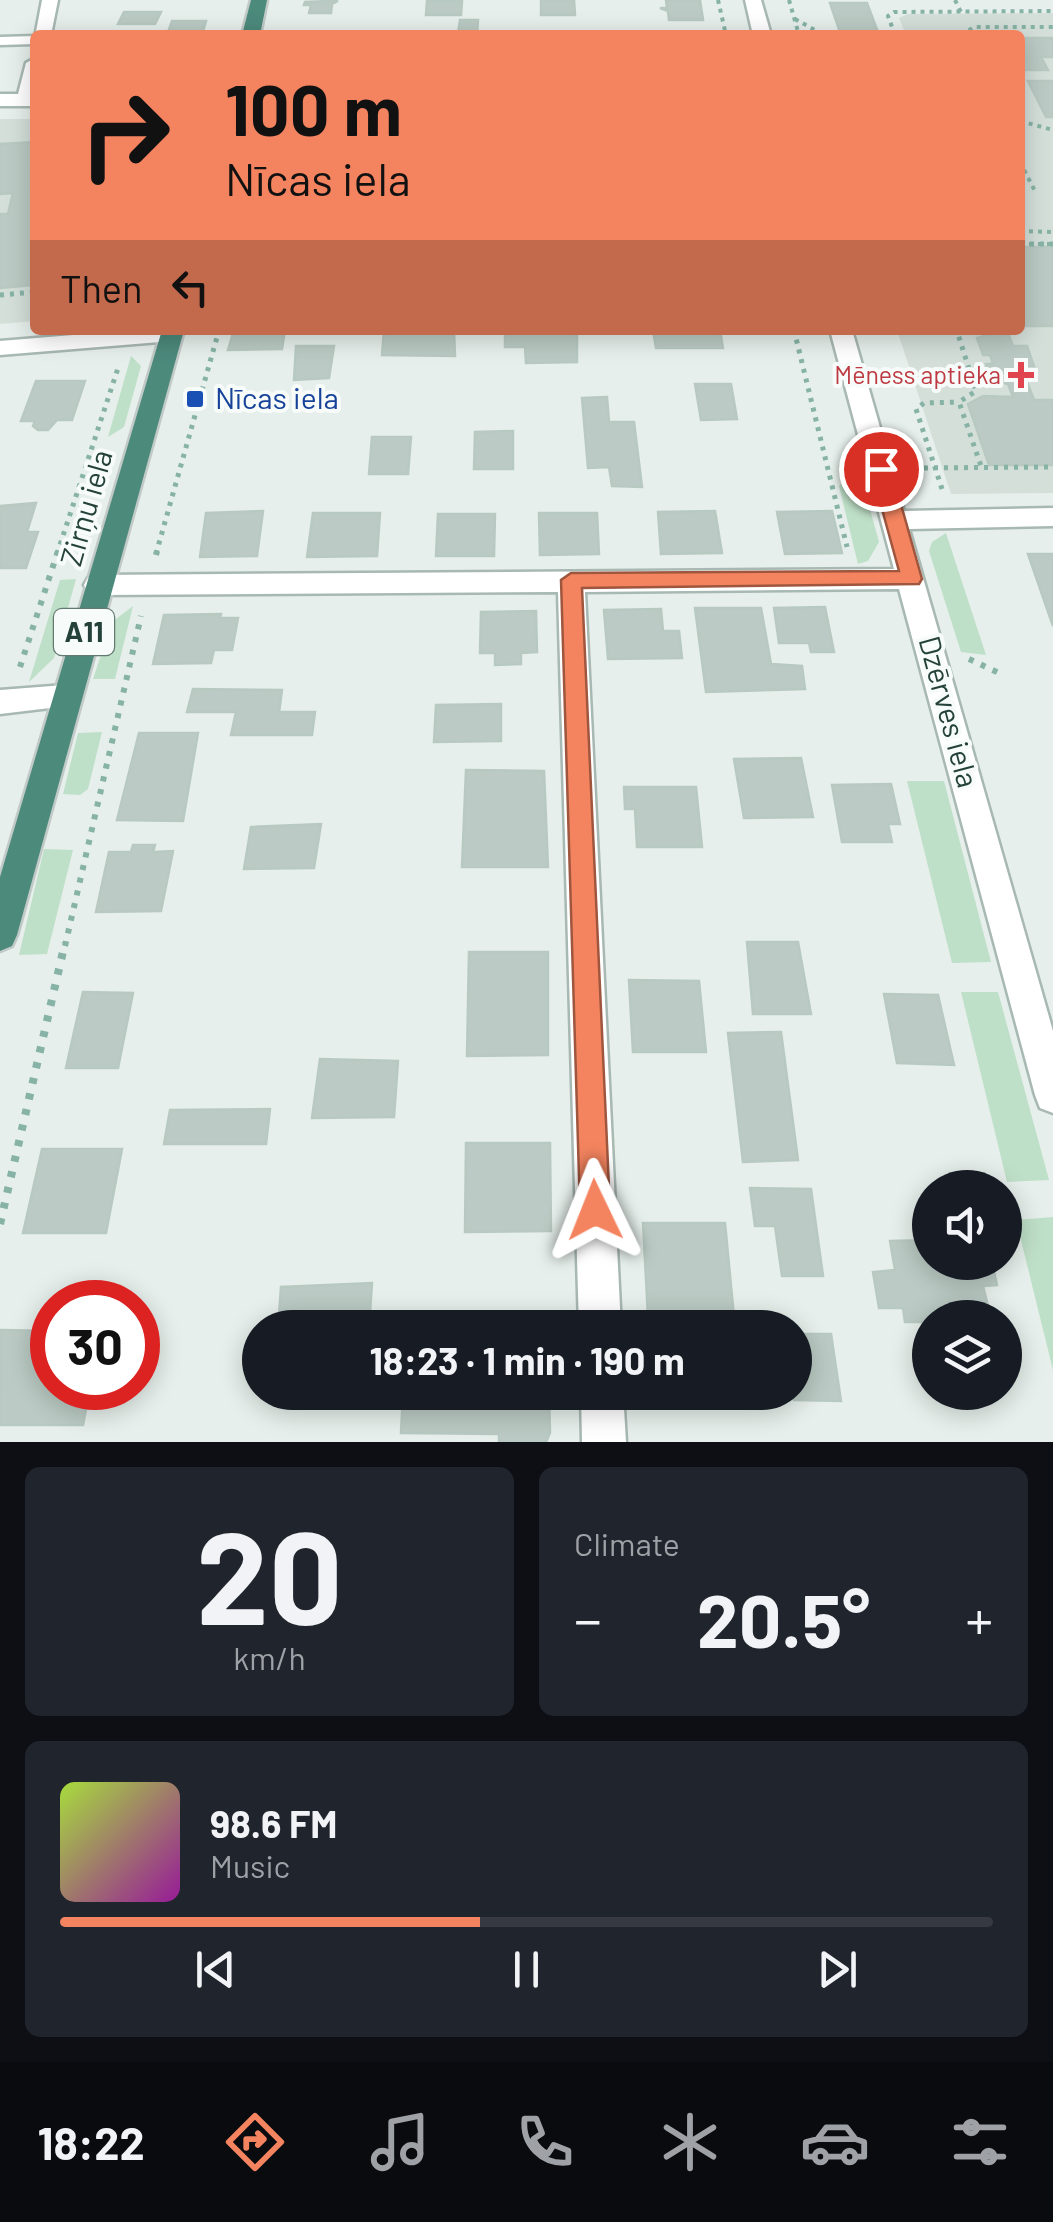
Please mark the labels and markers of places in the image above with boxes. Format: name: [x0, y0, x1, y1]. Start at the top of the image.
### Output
place label: Mēness aptieka: [834, 359, 1001, 389]
marker: Mēness aptieka: [1010, 364, 1032, 386]
place label: Nīcas iela: [215, 379, 339, 415]
marker: Nīcas iela: [184, 388, 206, 410]
pin: [839, 427, 924, 512]

